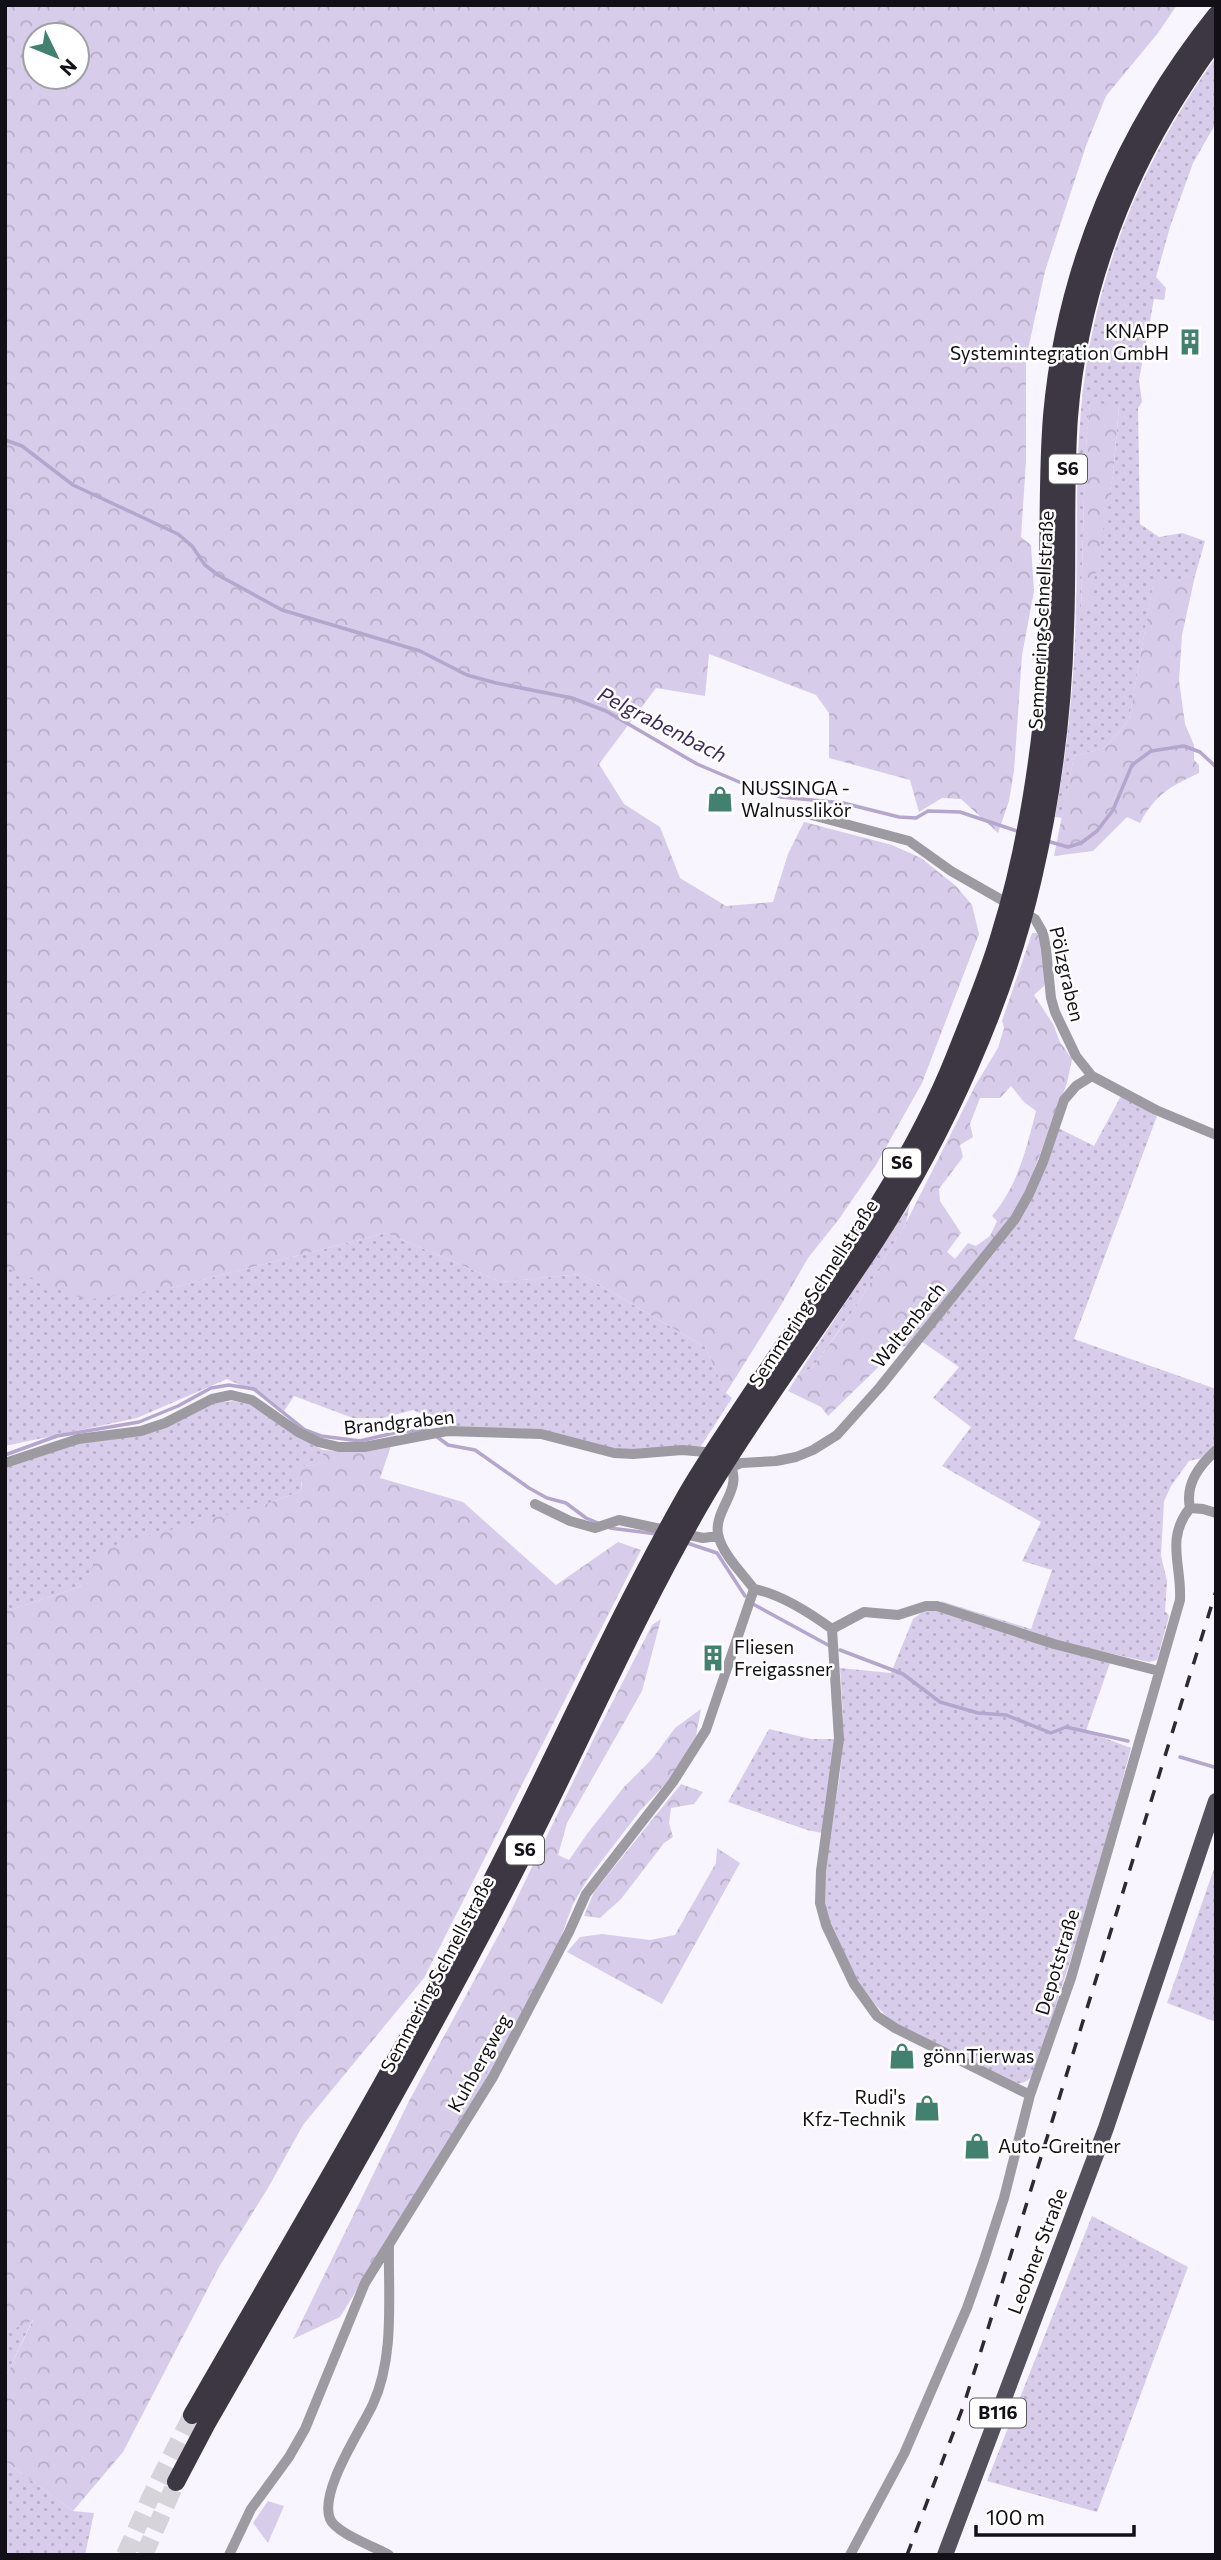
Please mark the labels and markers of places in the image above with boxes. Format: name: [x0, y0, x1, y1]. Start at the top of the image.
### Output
place label: KNAPP Systemintegration GmbH: [950, 319, 1169, 364]
building icon: KNAPP Systemintegration GmbH: [1175, 327, 1205, 357]
place label: NUSSINGA - Walnusslikör: [741, 776, 852, 821]
shop icon: NUSSINGA - Walnusslikör: [705, 784, 735, 814]
place label: Fliesen Freigassner: [734, 1635, 833, 1680]
building icon: Fliesen Freigassner: [698, 1643, 728, 1673]
shop icon: gönnTierwas: [887, 2041, 917, 2071]
place label: gönnTierwas: [923, 2044, 1035, 2067]
place label: Rudi's Kfz-Technik: [802, 2085, 906, 2130]
shop icon: Rudi's Kfz-Technik: [912, 2093, 942, 2123]
shop icon: Auto-Greitner: [962, 2131, 992, 2161]
place label: Auto-Greitner: [998, 2134, 1121, 2157]

